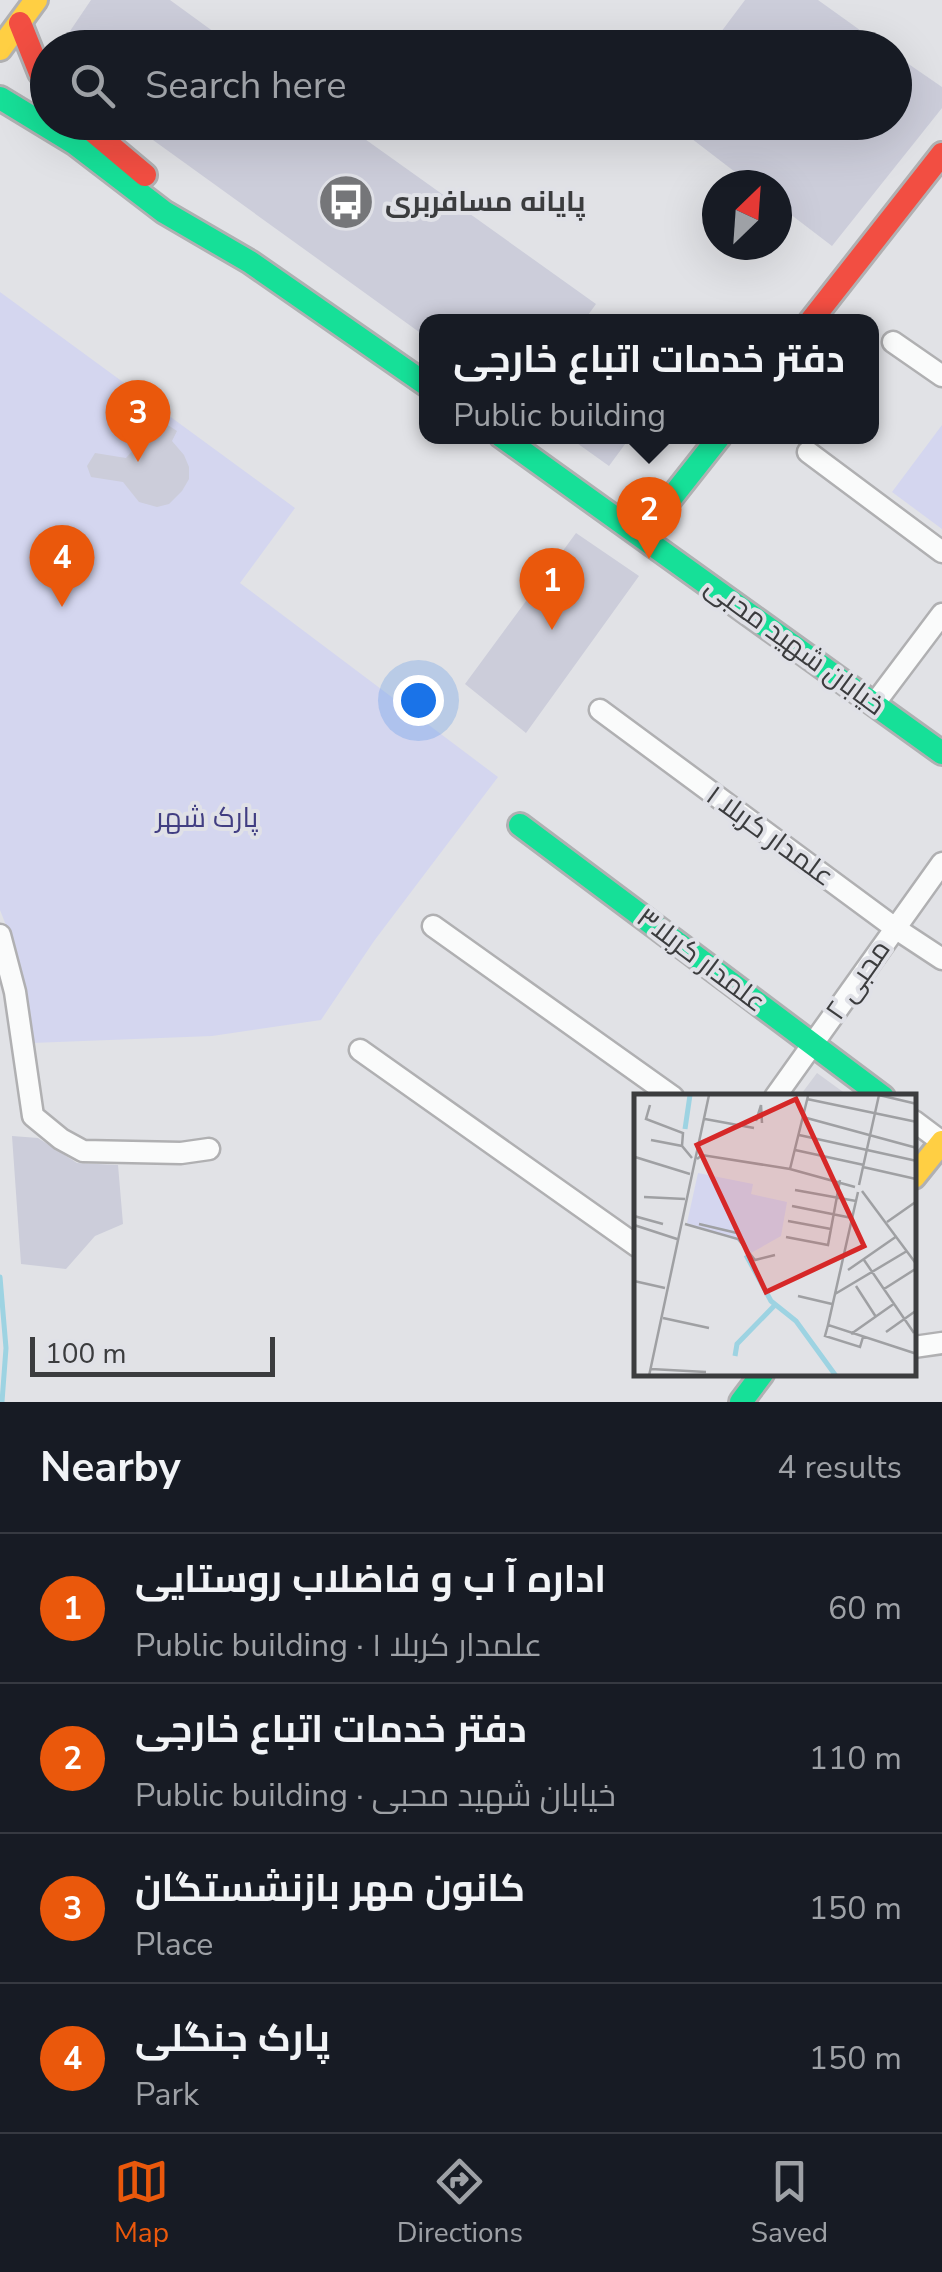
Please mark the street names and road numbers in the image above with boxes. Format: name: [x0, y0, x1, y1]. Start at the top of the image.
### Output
street label: خیابان شهید محبی: [697, 568, 893, 724]
street label: علمدار کربلا ۱: [698, 777, 842, 895]
street label: علمدار کربلا۳: [629, 899, 773, 1021]
street label: محبی ۲: [817, 932, 899, 1028]

